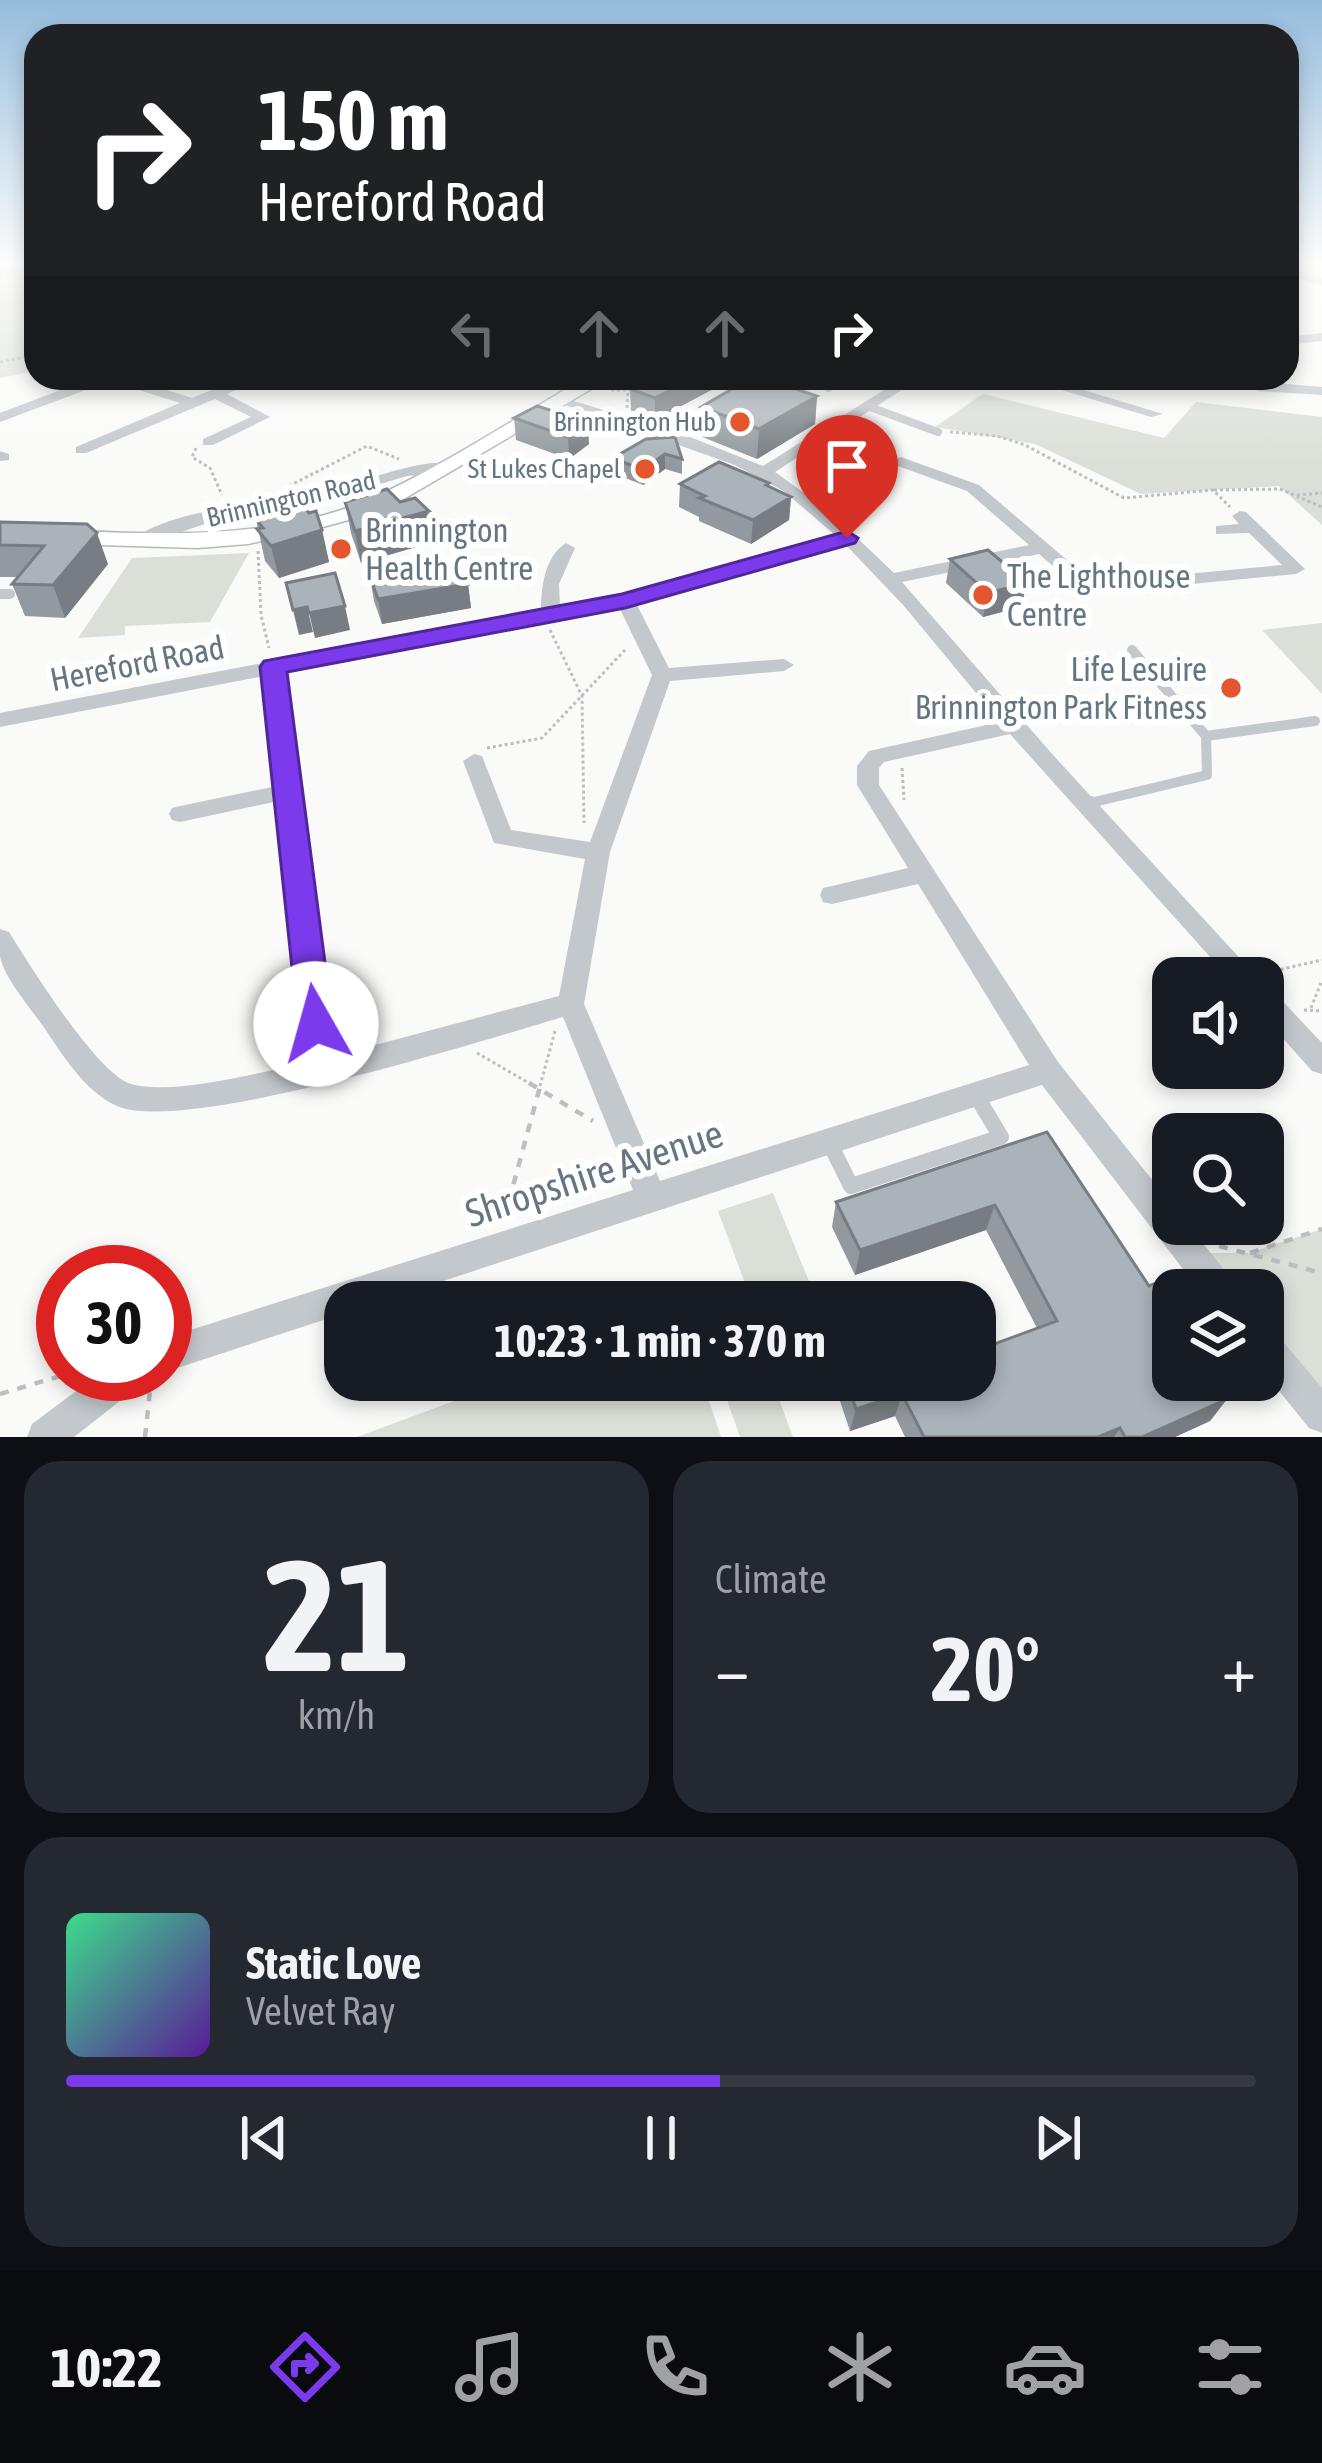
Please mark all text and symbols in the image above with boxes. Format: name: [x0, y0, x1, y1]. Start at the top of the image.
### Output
icon: right: [60, 72, 216, 228]
text: 150 m: [258, 72, 448, 168]
text: Hereford Road: [258, 171, 547, 232]
icon: left: [440, 300, 506, 366]
icon: ahead: [566, 300, 632, 366]
icon: ahead: [692, 300, 758, 366]
icon: right: [818, 300, 884, 366]
place label: Brinnington Hub: [553, 406, 716, 437]
marker: Brinnington Hub: [727, 409, 753, 435]
pin: [796, 415, 898, 538]
icon: arrive: [814, 433, 880, 499]
place label: St Lukes Chapel: [468, 453, 621, 484]
marker: St Lukes Chapel: [632, 456, 658, 482]
street label: Brinnington Road: [203, 464, 378, 533]
place label: Brinnington Health Centre: [365, 511, 533, 587]
marker: Brinnington Health Centre: [328, 536, 354, 562]
place label: The Lighthouse Centre: [1007, 557, 1190, 633]
marker: The Lighthouse Centre: [970, 582, 996, 608]
street label: Hereford Road: [47, 628, 227, 698]
place label: Life Lesuire Brinnington Park Fitness: [915, 650, 1207, 726]
marker: Life Lesuire Brinnington Park Fitness: [1218, 675, 1244, 701]
map controls: [1152, 957, 1284, 1401]
button: sound: [1152, 957, 1284, 1089]
position arrow: [253, 961, 379, 1087]
street label: Shropshire Avenue: [460, 1111, 728, 1235]
button: search: [1152, 1113, 1284, 1245]
speed limit sign: 30: [36, 1245, 192, 1401]
button: layers: [1152, 1269, 1284, 1401]
text: 10:23 · 1 min · 370 m: [494, 1315, 826, 1367]
text: 21: [263, 1525, 410, 1704]
text: Climate: [715, 1557, 827, 1601]
text: 20°: [931, 1617, 1040, 1720]
text: −: [715, 1630, 749, 1706]
text: +: [1222, 1630, 1256, 1706]
text: km/h: [298, 1693, 375, 1737]
text: Static Love: [246, 1937, 422, 1989]
text: Velvet Ray: [246, 1989, 395, 2033]
icon: previous: [231, 2105, 297, 2171]
icon: pause: [628, 2105, 694, 2171]
icon: next: [1025, 2105, 1091, 2171]
icon: directions: [263, 2325, 347, 2409]
icon: music: [448, 2325, 532, 2409]
icon: phone: [633, 2325, 717, 2409]
icon: climate: [818, 2325, 902, 2409]
icon: car: [1003, 2325, 1087, 2409]
icon: filters: [1188, 2325, 1272, 2409]
text: 10:22: [50, 2337, 163, 2398]

